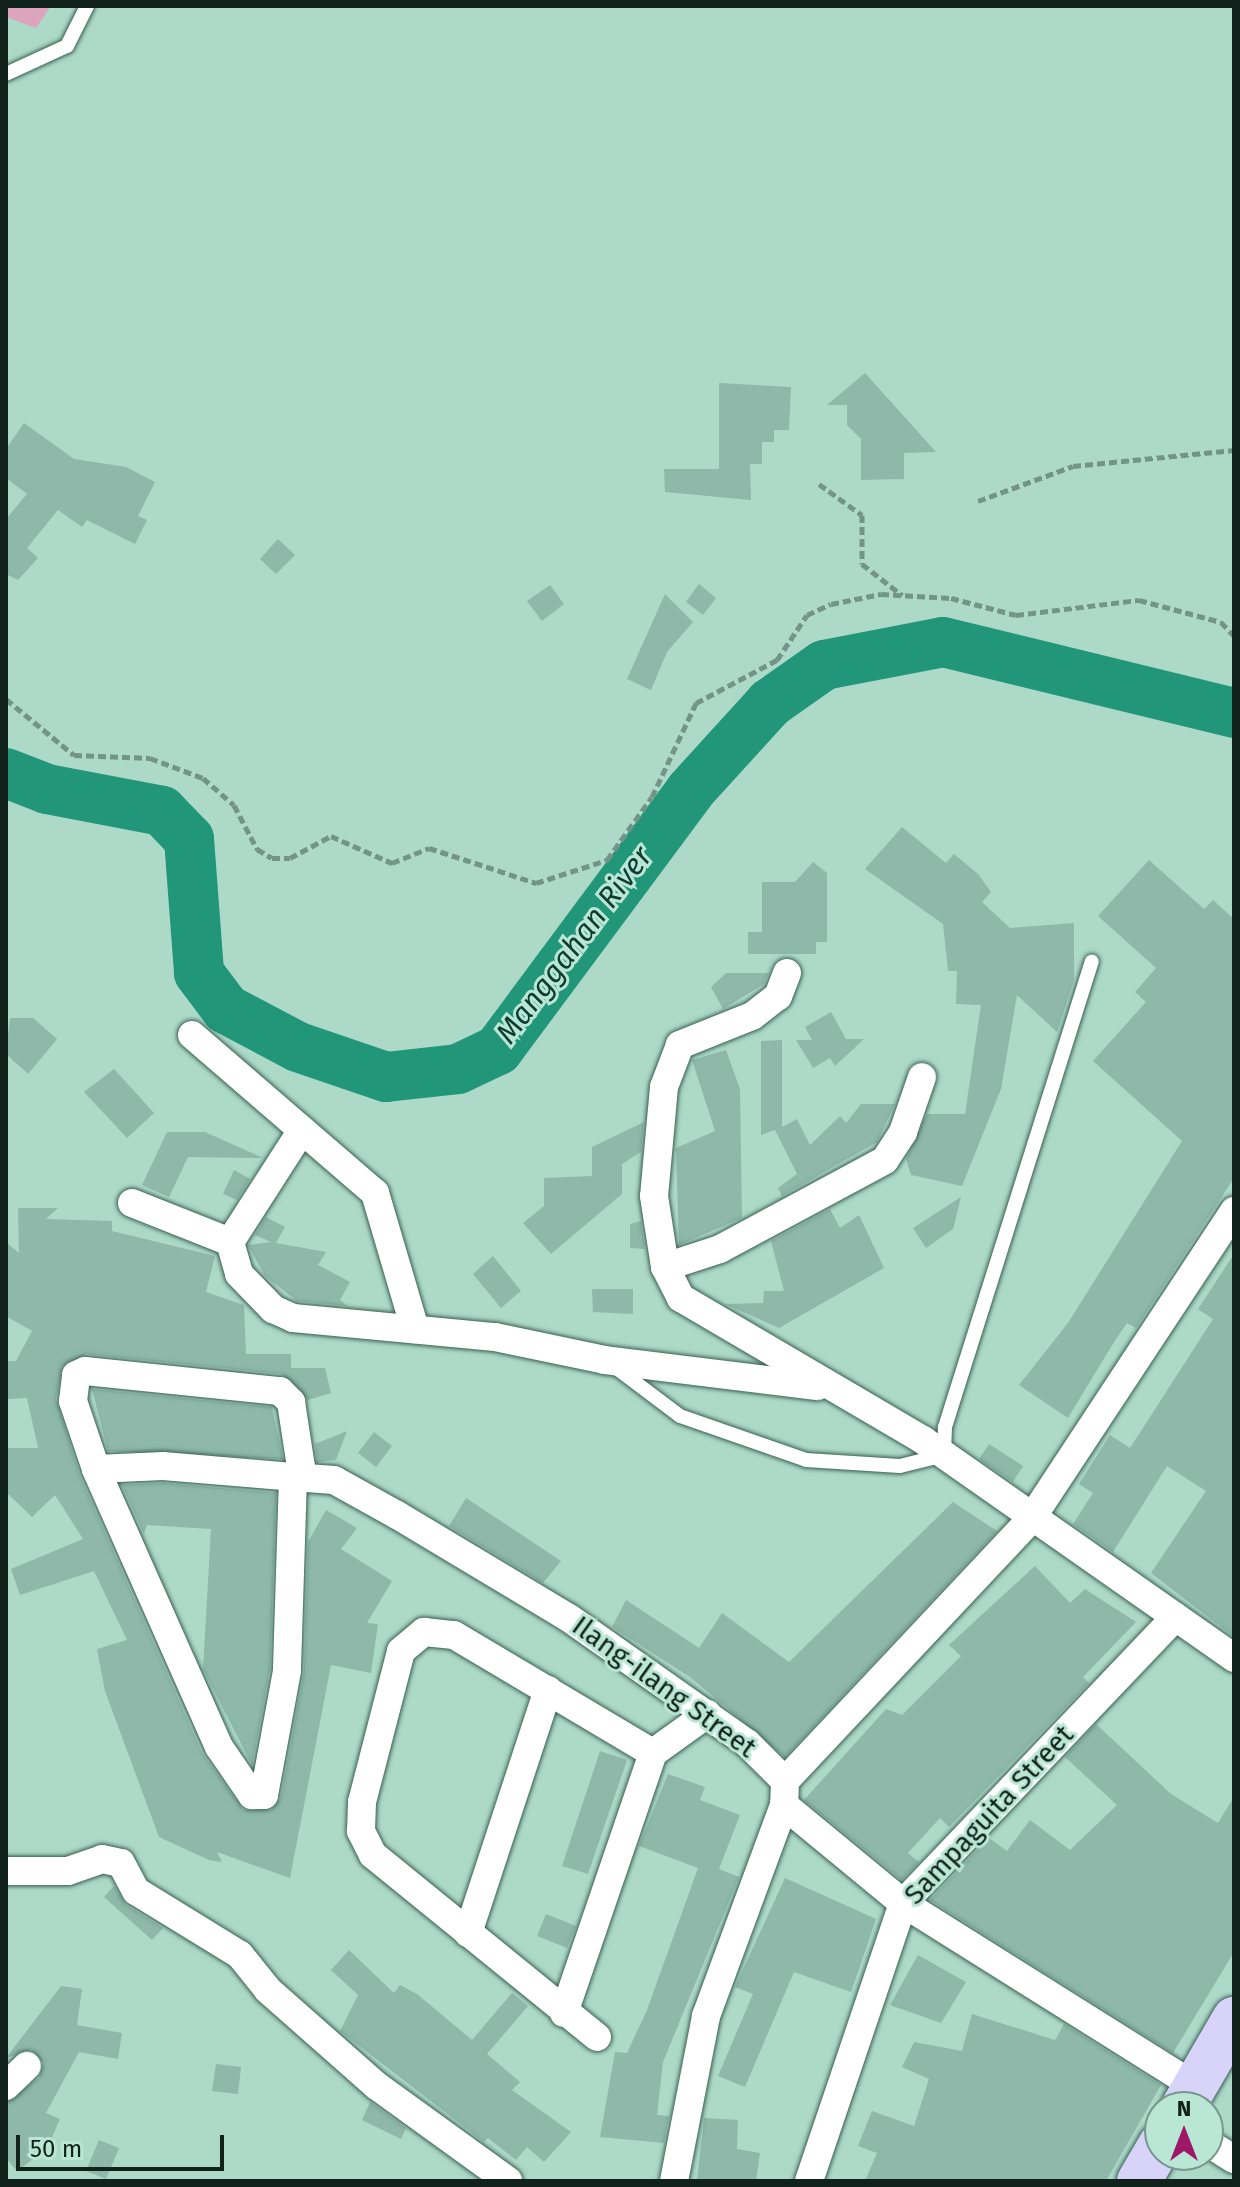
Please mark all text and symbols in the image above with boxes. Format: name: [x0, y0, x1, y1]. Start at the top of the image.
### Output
water label: Manggahan River: [488, 840, 660, 1050]
street label: Ilang-ilang Street: [566, 1609, 762, 1765]
street label: Sampaguita Street: [897, 1718, 1081, 1912]
north arrow: [1144, 2091, 1224, 2171]
text: N: [1177, 2095, 1191, 2122]
scale bar: [20, 2119, 228, 2169]
text: 50 m: [30, 2135, 82, 2163]

